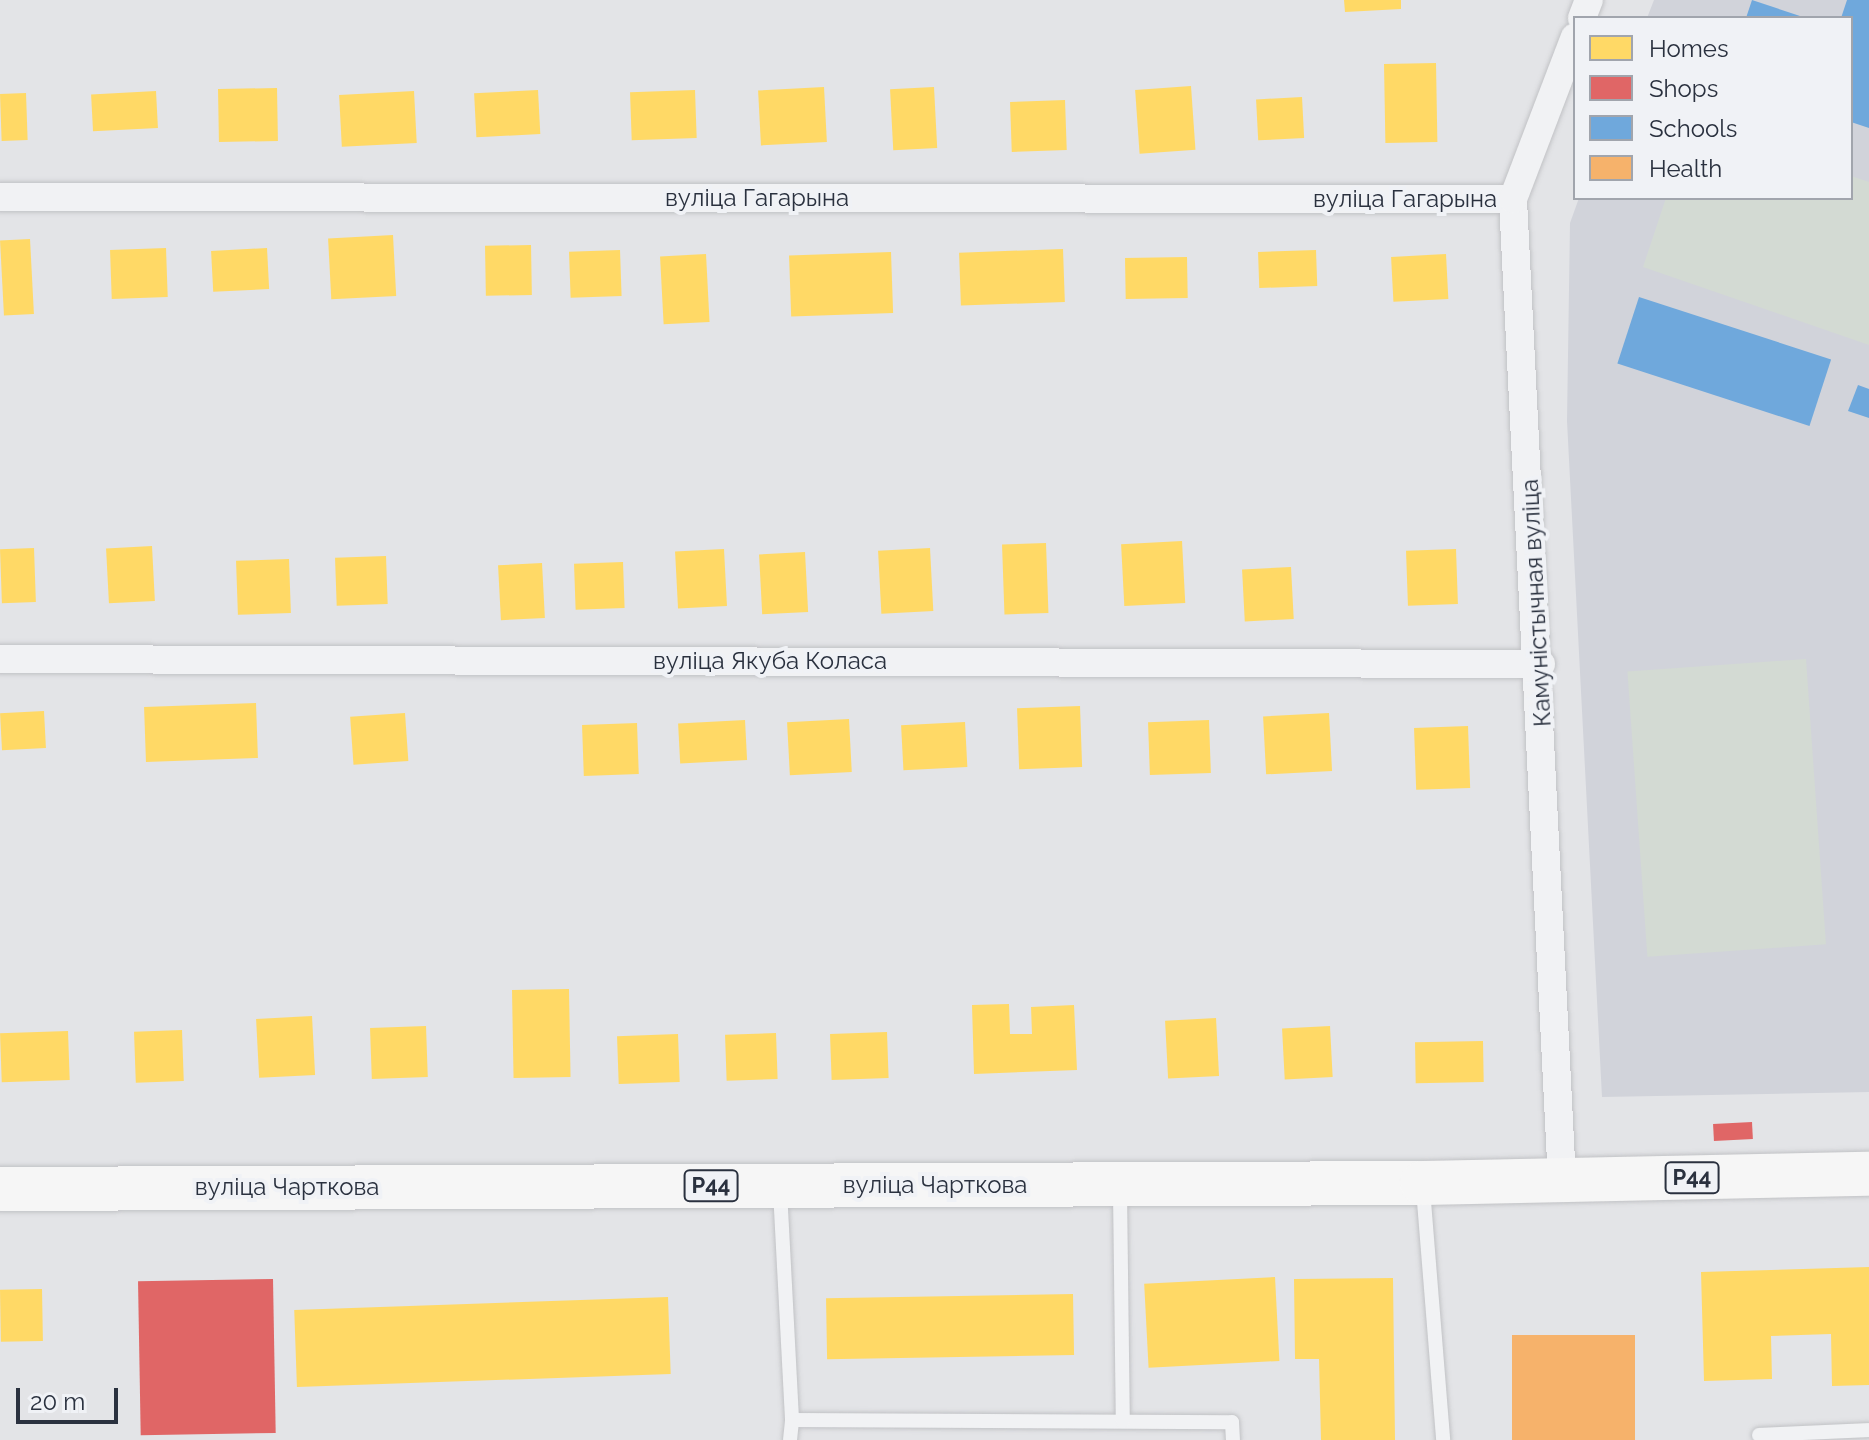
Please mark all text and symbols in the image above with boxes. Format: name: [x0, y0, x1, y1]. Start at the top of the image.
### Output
legend: [1573, 16, 1853, 200]
text: Homes: [1649, 34, 1729, 63]
text: Shops: [1649, 74, 1718, 103]
text: Schools: [1649, 114, 1737, 143]
text: Health: [1649, 154, 1722, 183]
street label: вуліца Гагарына: [665, 184, 849, 212]
street label: вуліца Гагарына: [1313, 185, 1497, 213]
street label: Камуністычная вуліца: [1515, 478, 1557, 728]
street label: вуліца Якуба Коласа: [653, 647, 887, 675]
road number: Р44: [1664, 1160, 1720, 1196]
road number: Р44: [683, 1168, 739, 1204]
street label: вуліца Чарткова: [843, 1171, 1027, 1199]
street label: вуліца Чарткова: [195, 1173, 379, 1201]
scale bar: [20, 1372, 122, 1422]
text: 20 m: [30, 1387, 85, 1416]

